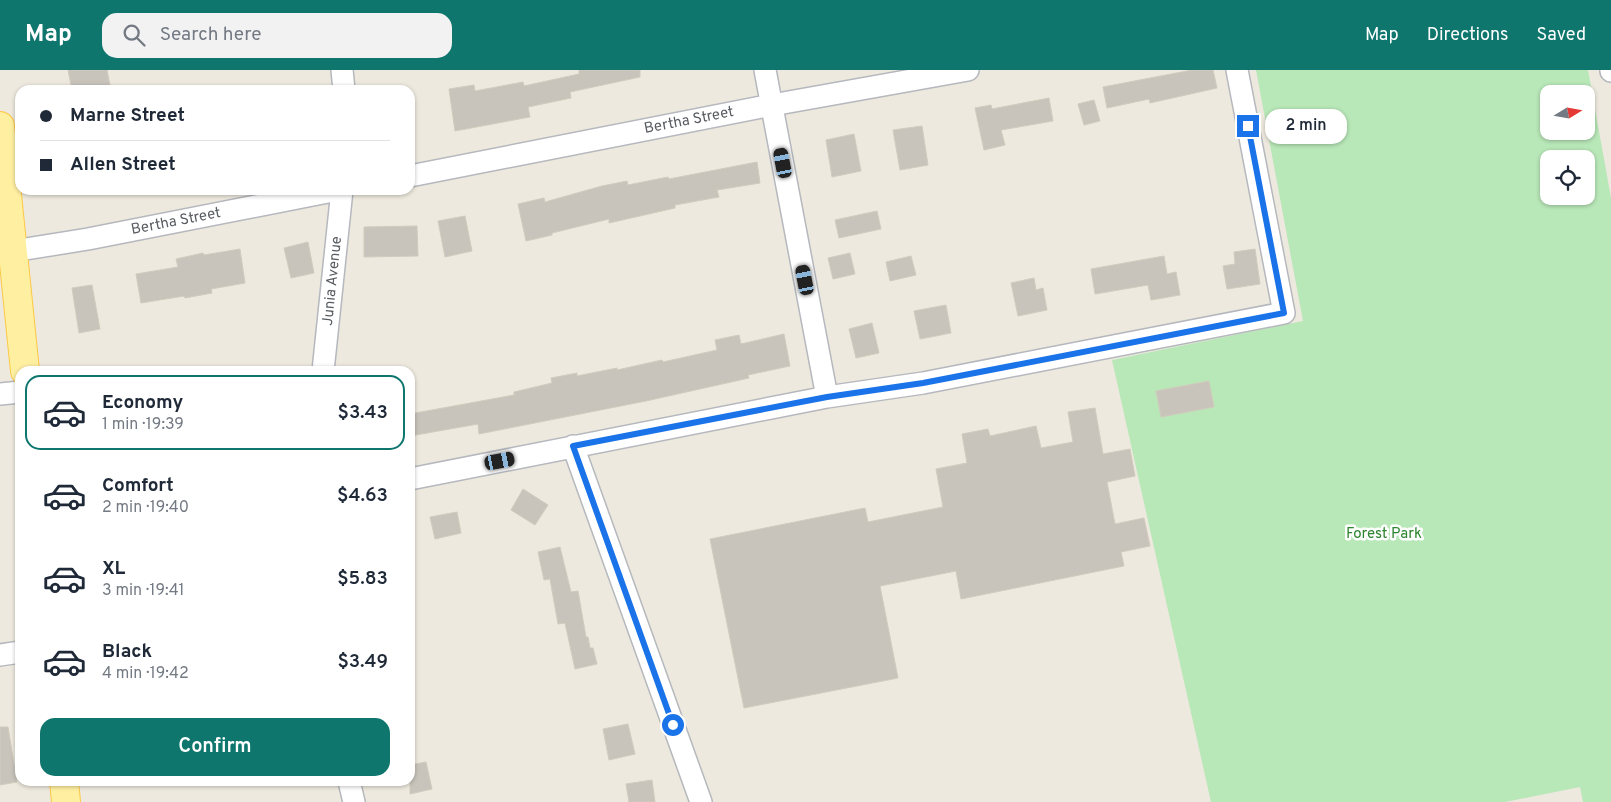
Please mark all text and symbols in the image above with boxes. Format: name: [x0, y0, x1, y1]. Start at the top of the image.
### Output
search box: [102, 13, 452, 58]
text: Map: [25, 20, 72, 50]
icon: search: [120, 21, 148, 49]
text: Search here: [160, 23, 261, 47]
text: Map: [1365, 24, 1399, 47]
text: Directions: [1427, 24, 1509, 47]
text: Saved: [1537, 24, 1586, 47]
north arrow: [1540, 85, 1595, 140]
map controls: [1540, 85, 1595, 205]
street label: Bertha Street: [643, 103, 735, 139]
text: Marne Street: [70, 104, 185, 128]
callout: 2 min: [1266, 108, 1348, 144]
route end: [1237, 115, 1259, 137]
text: 2 min: [1285, 116, 1327, 136]
car: [772, 147, 793, 179]
button: locate: [1540, 150, 1595, 205]
text: Allen Street: [70, 153, 176, 177]
street label: Bertha Street: [130, 204, 222, 240]
street label: Junia Avenue: [319, 235, 347, 327]
car: [794, 264, 815, 296]
icon: car: [42, 390, 87, 435]
text: Economy: [102, 391, 183, 415]
text: $3.43: [338, 401, 388, 425]
text: 1 min · 19:39: [102, 415, 184, 435]
car: [483, 451, 516, 471]
icon: car: [42, 473, 87, 518]
text: Comfort: [102, 474, 174, 498]
text: $4.63: [337, 484, 388, 508]
text: 2 min · 19:40: [102, 498, 189, 518]
park label: Forest Park: [1346, 525, 1422, 544]
icon: car: [42, 556, 87, 601]
text: XL: [102, 557, 125, 581]
text: $5.83: [337, 567, 388, 591]
text: 3 min · 19:41: [102, 581, 185, 601]
icon: car: [42, 639, 87, 684]
text: Black: [102, 640, 152, 664]
text: $3.49: [337, 650, 388, 674]
text: 4 min · 19:42: [102, 664, 189, 684]
route start: [662, 714, 684, 736]
button: Confirm: [40, 718, 390, 776]

